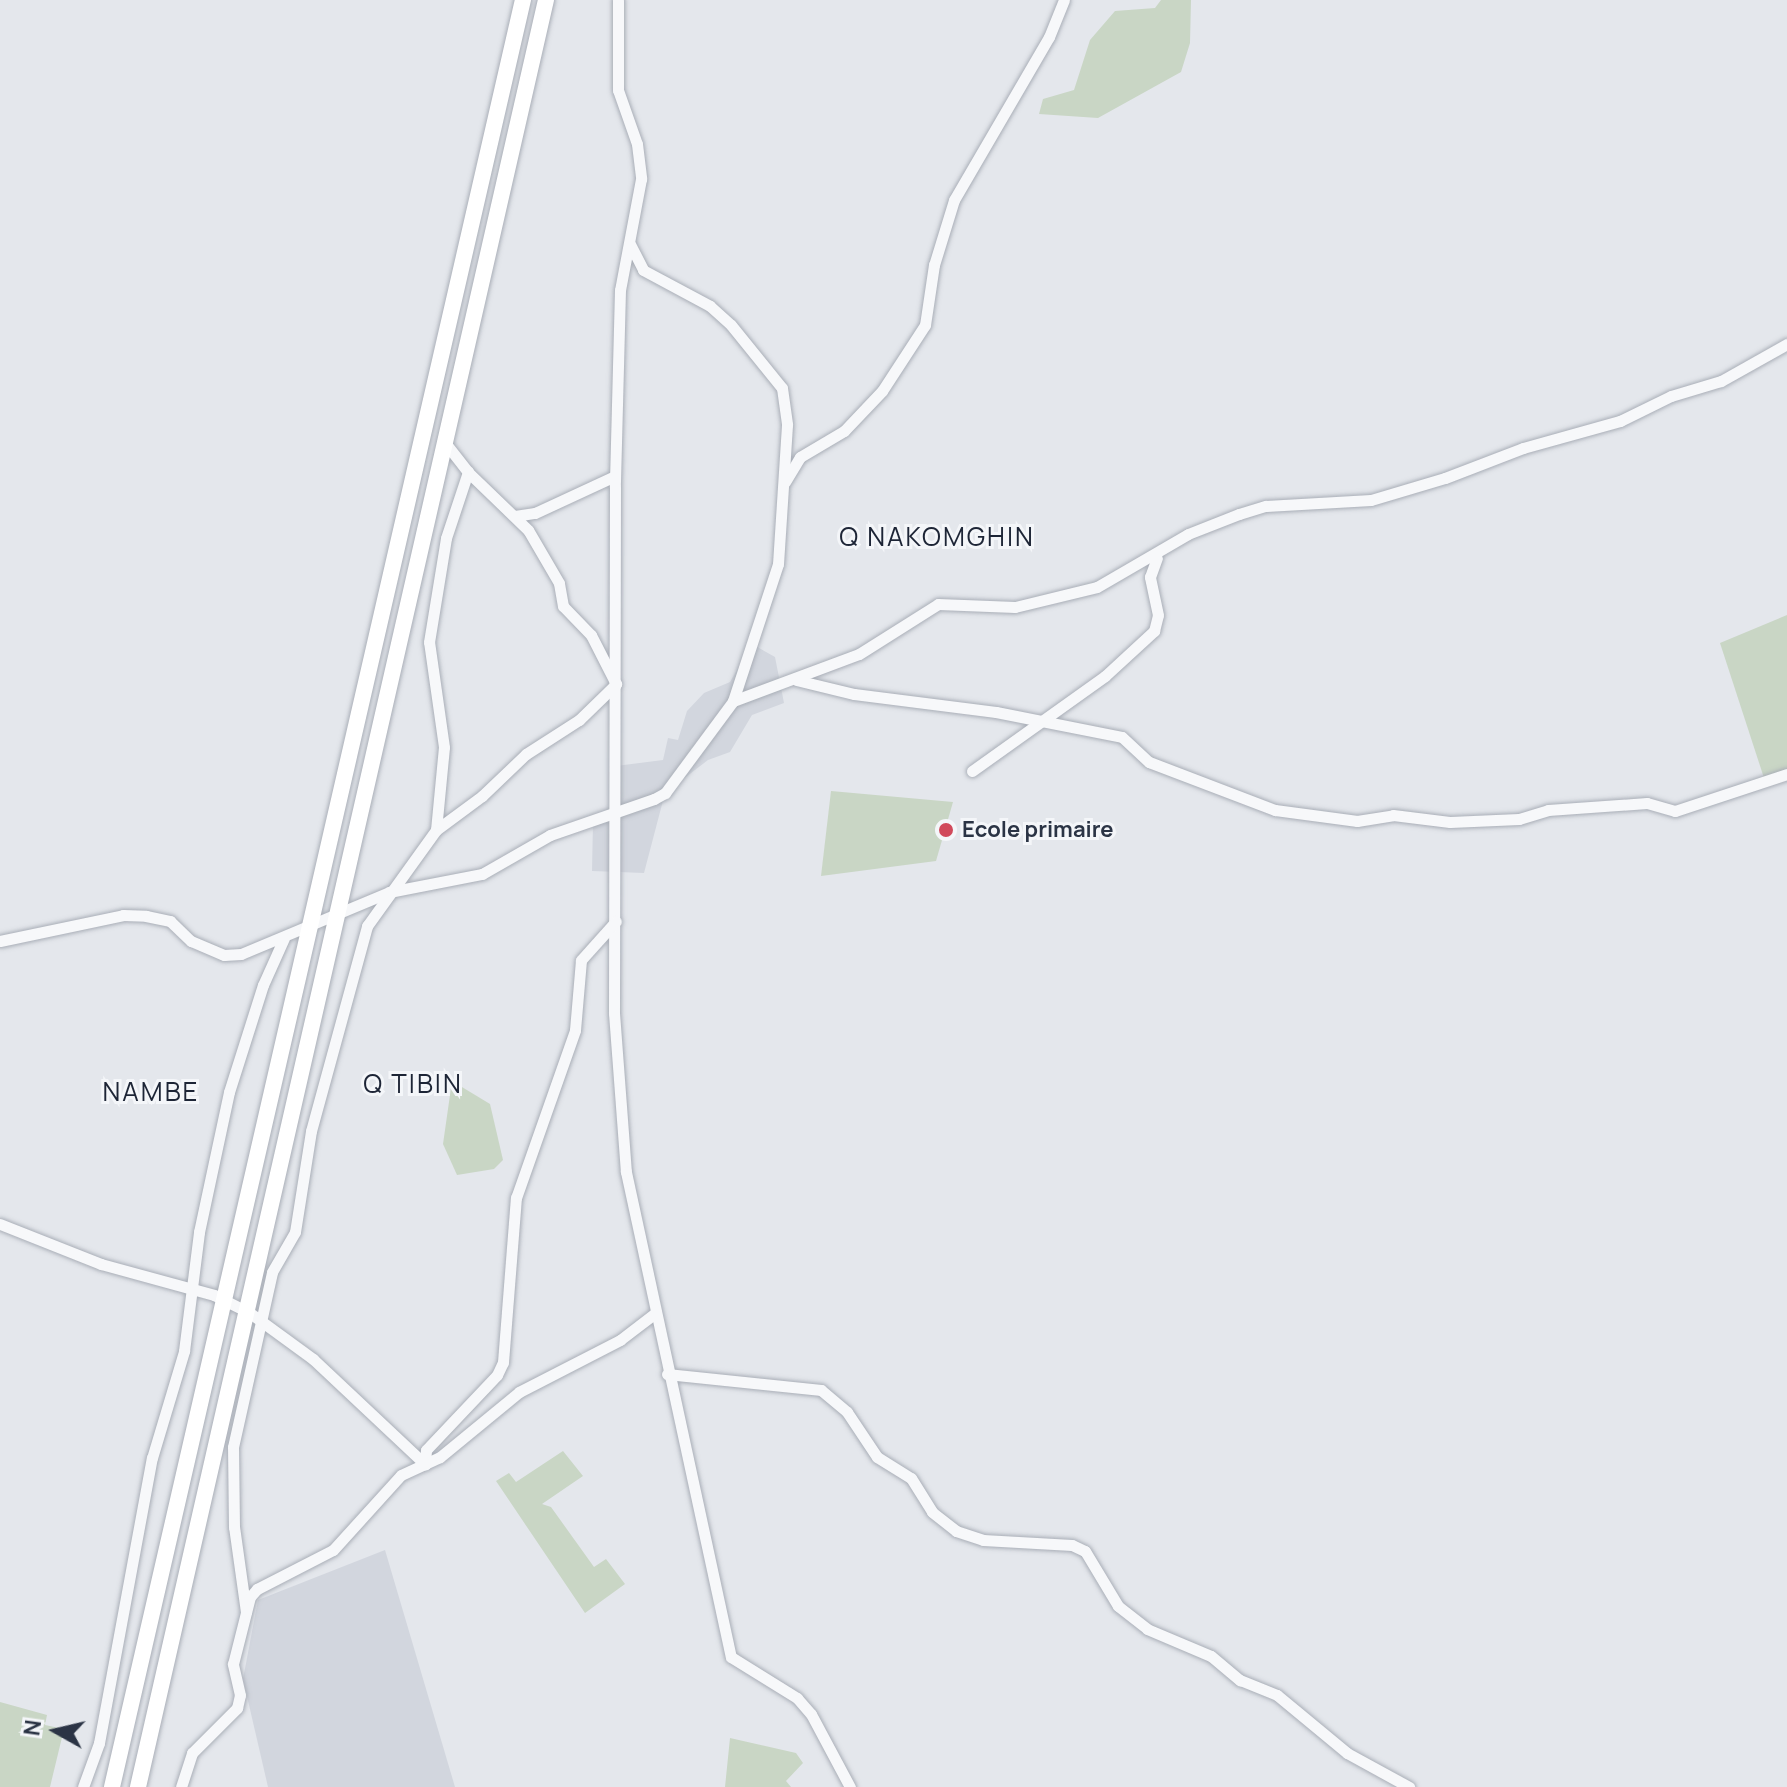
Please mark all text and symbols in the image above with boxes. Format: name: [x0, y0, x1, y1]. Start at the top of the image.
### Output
district label: Q NAKOMGHIN: [839, 521, 1035, 553]
place label: Ecole primaire: [962, 817, 1114, 843]
marker: Ecole primaire: [937, 821, 955, 839]
district label: Q TIBIN: [363, 1068, 463, 1100]
district label: NAMBE: [103, 1076, 199, 1108]
north arrow: [16, 1691, 96, 1771]
text: N: [16, 1718, 48, 1738]

